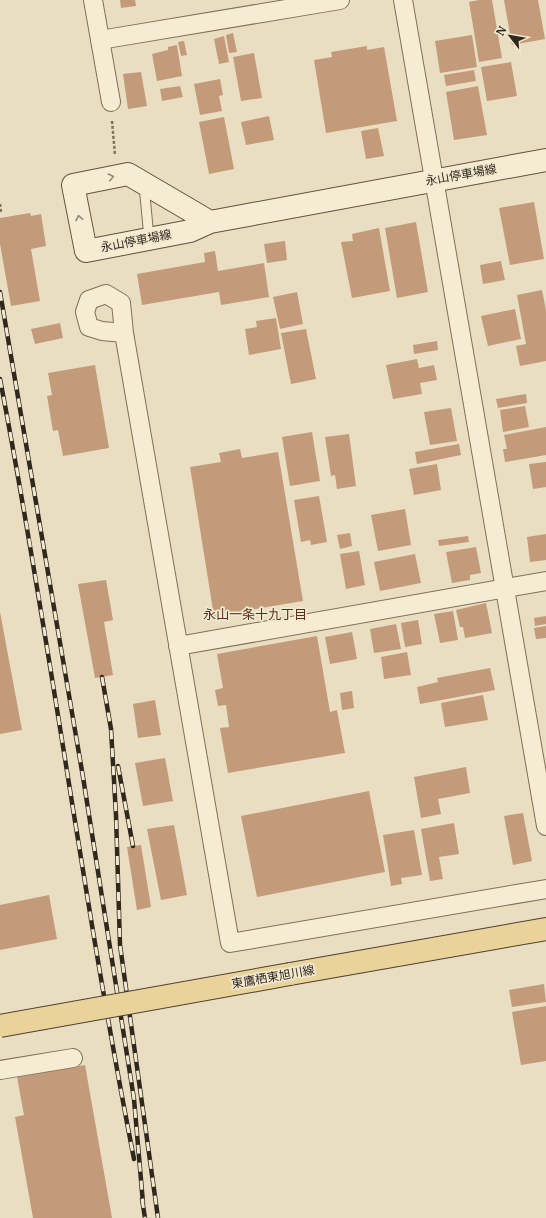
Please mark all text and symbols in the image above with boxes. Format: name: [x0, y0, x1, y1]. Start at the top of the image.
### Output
north arrow: [490, 16, 530, 56]
text: N: [493, 23, 510, 38]
street label: 永山停車場線: [424, 161, 498, 188]
one-way arrow: [108, 174, 114, 182]
one-way arrow: [76, 215, 84, 221]
street label: 永山停車場線: [99, 226, 173, 255]
district label: 永山一条十九丁目: [203, 606, 307, 623]
street label: 東鷹栖東旭川線: [230, 962, 316, 991]

